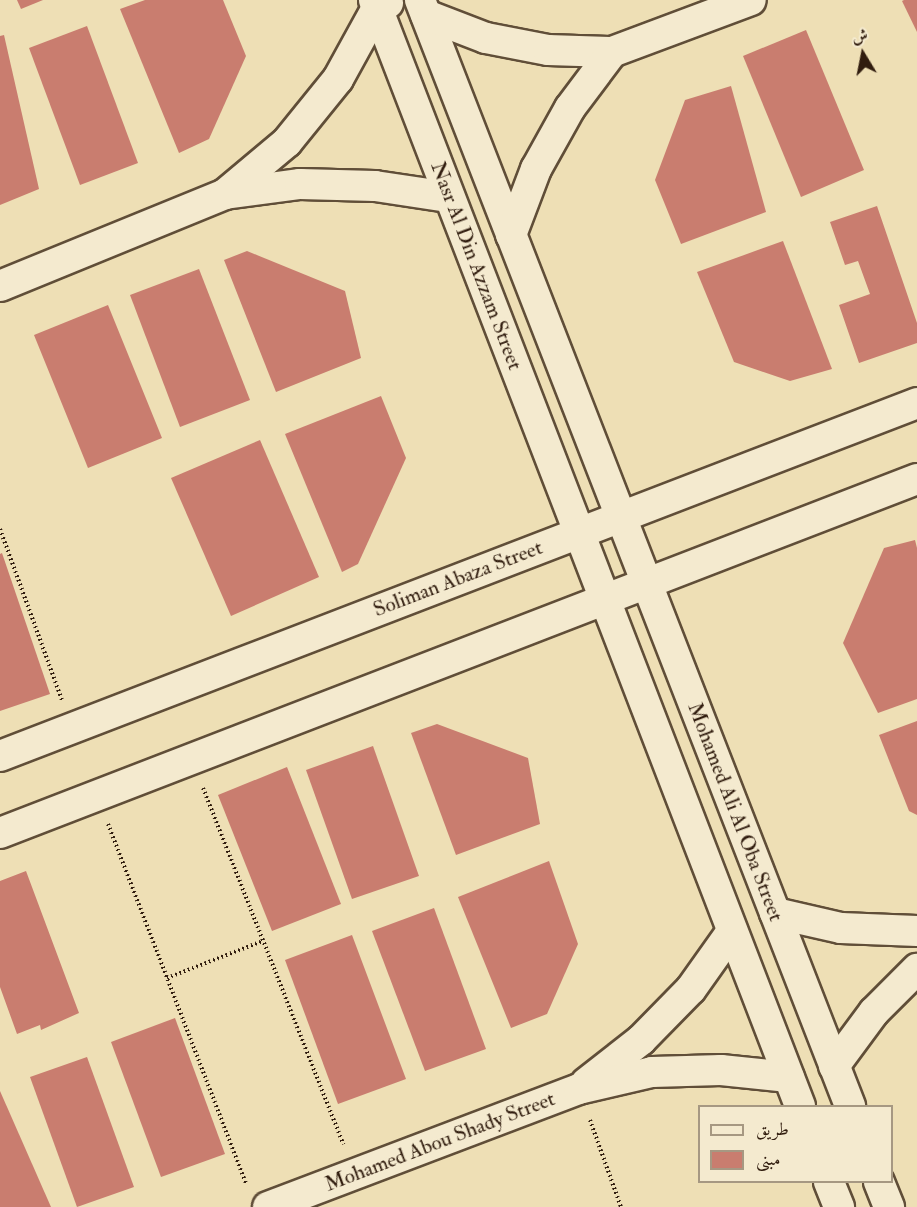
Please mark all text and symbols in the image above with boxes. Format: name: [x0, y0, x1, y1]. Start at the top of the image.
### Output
north arrow: [833, 24, 893, 84]
text: ش: [850, 25, 869, 47]
street label: Nasr Al Din Azzam Street: [425, 158, 527, 374]
street label: Soliman Abaza Street: [370, 535, 546, 623]
street label: Mohamed Ali Al Oba Street: [682, 699, 788, 925]
street label: Mohamed Abou Shady Street: [321, 1086, 559, 1198]
legend: [698, 1105, 893, 1183]
text: طريق: [756, 1118, 789, 1141]
text: مبنى: [756, 1148, 781, 1171]

